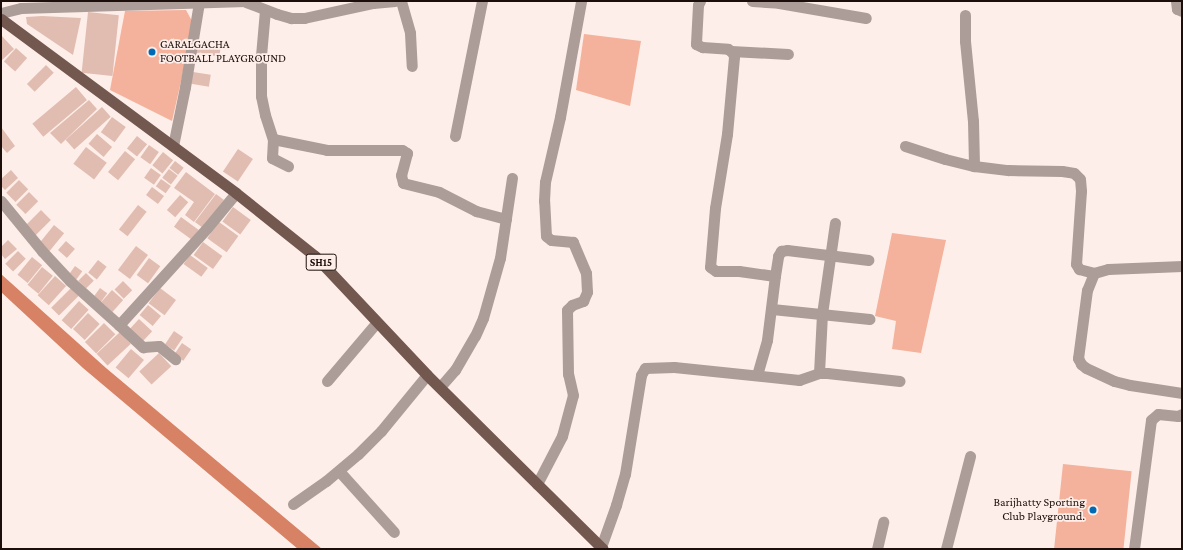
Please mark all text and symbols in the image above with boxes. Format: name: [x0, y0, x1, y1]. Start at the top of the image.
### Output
place label: GARALGACHA FOOTBALL PLAYGROUND: [160, 38, 286, 66]
marker: GARALGACHA FOOTBALL PLAYGROUND: [147, 47, 157, 57]
road number: SH15: [305, 253, 337, 271]
place label: Barijhatty Sporting Club Playground.: [993, 496, 1085, 524]
marker: Barijhatty Sporting Club Playground.: [1088, 505, 1098, 515]

